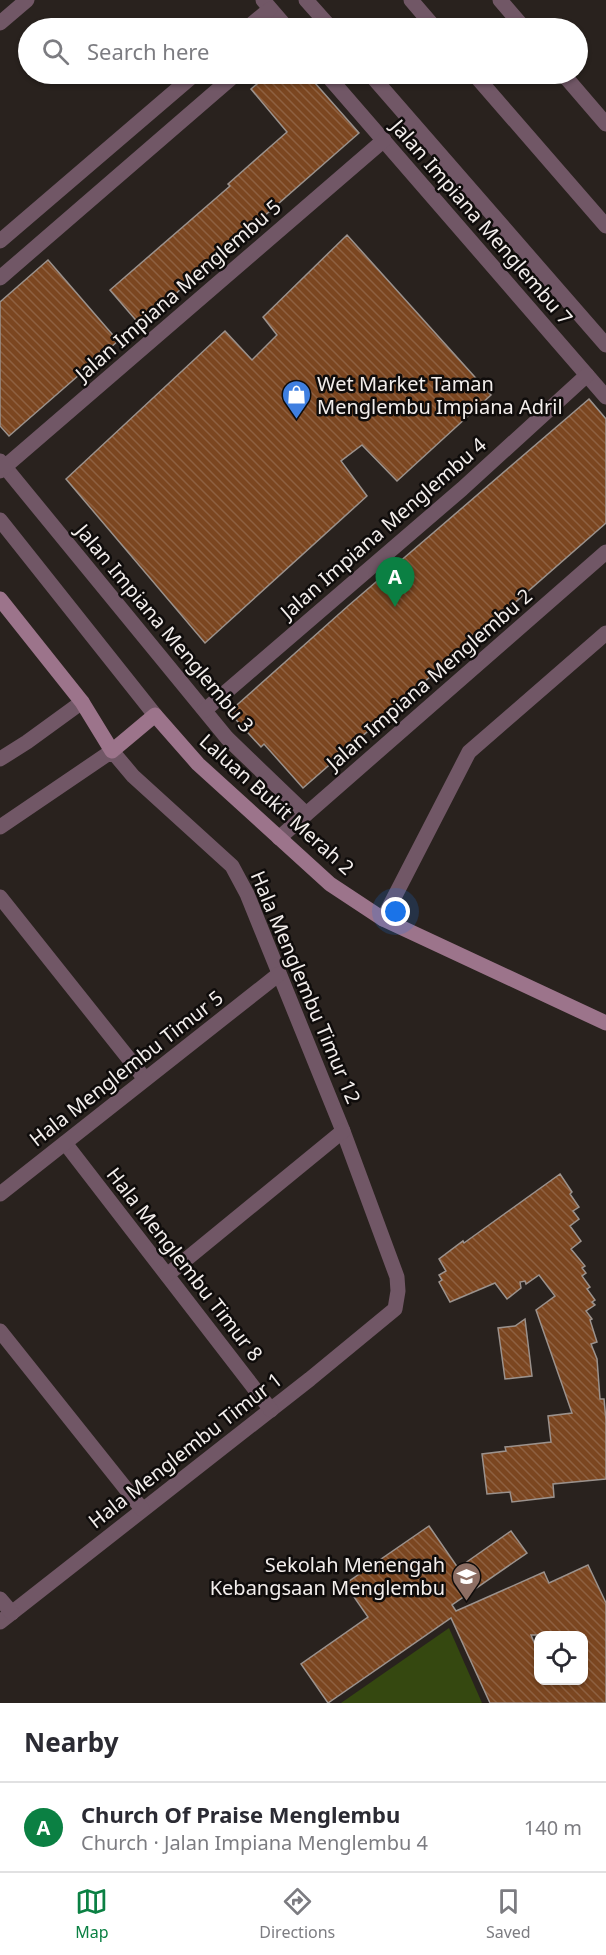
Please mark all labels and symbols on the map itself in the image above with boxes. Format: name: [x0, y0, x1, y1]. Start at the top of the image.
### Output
street label: Jalan Impiana Menglembu 7: [384, 112, 579, 331]
street label: Jalan Impiana Menglembu 5: [68, 193, 287, 388]
place label: Wet Market Taman Menglembu Impiana Adril: [317, 370, 563, 420]
shop icon: Wet Market Taman Menglembu Impiana Adril: [280, 378, 312, 420]
street label: Jalan Impiana Menglembu 4: [273, 431, 492, 626]
street label: Jalan Impiana Menglembu 3: [68, 517, 260, 738]
pin: A: [376, 558, 414, 607]
street label: Jalan Impiana Menglembu 2: [319, 582, 538, 777]
street label: Laluan Bukit Merah 2: [194, 727, 360, 881]
street label: Hala Menglembu Timur 12: [245, 866, 367, 1108]
your location: [381, 897, 410, 926]
street label: Hala Menglembu Timur 5: [24, 984, 228, 1152]
street label: Hala Menglembu Timur 8: [101, 1162, 269, 1366]
street label: Hala Menglembu Timur 1: [83, 1366, 287, 1534]
place label: Sekolah Menengah Kebangsaan Menglembu: [210, 1551, 445, 1601]
school or university icon: Sekolah Menengah Kebangsaan Menglembu: [450, 1560, 482, 1602]

